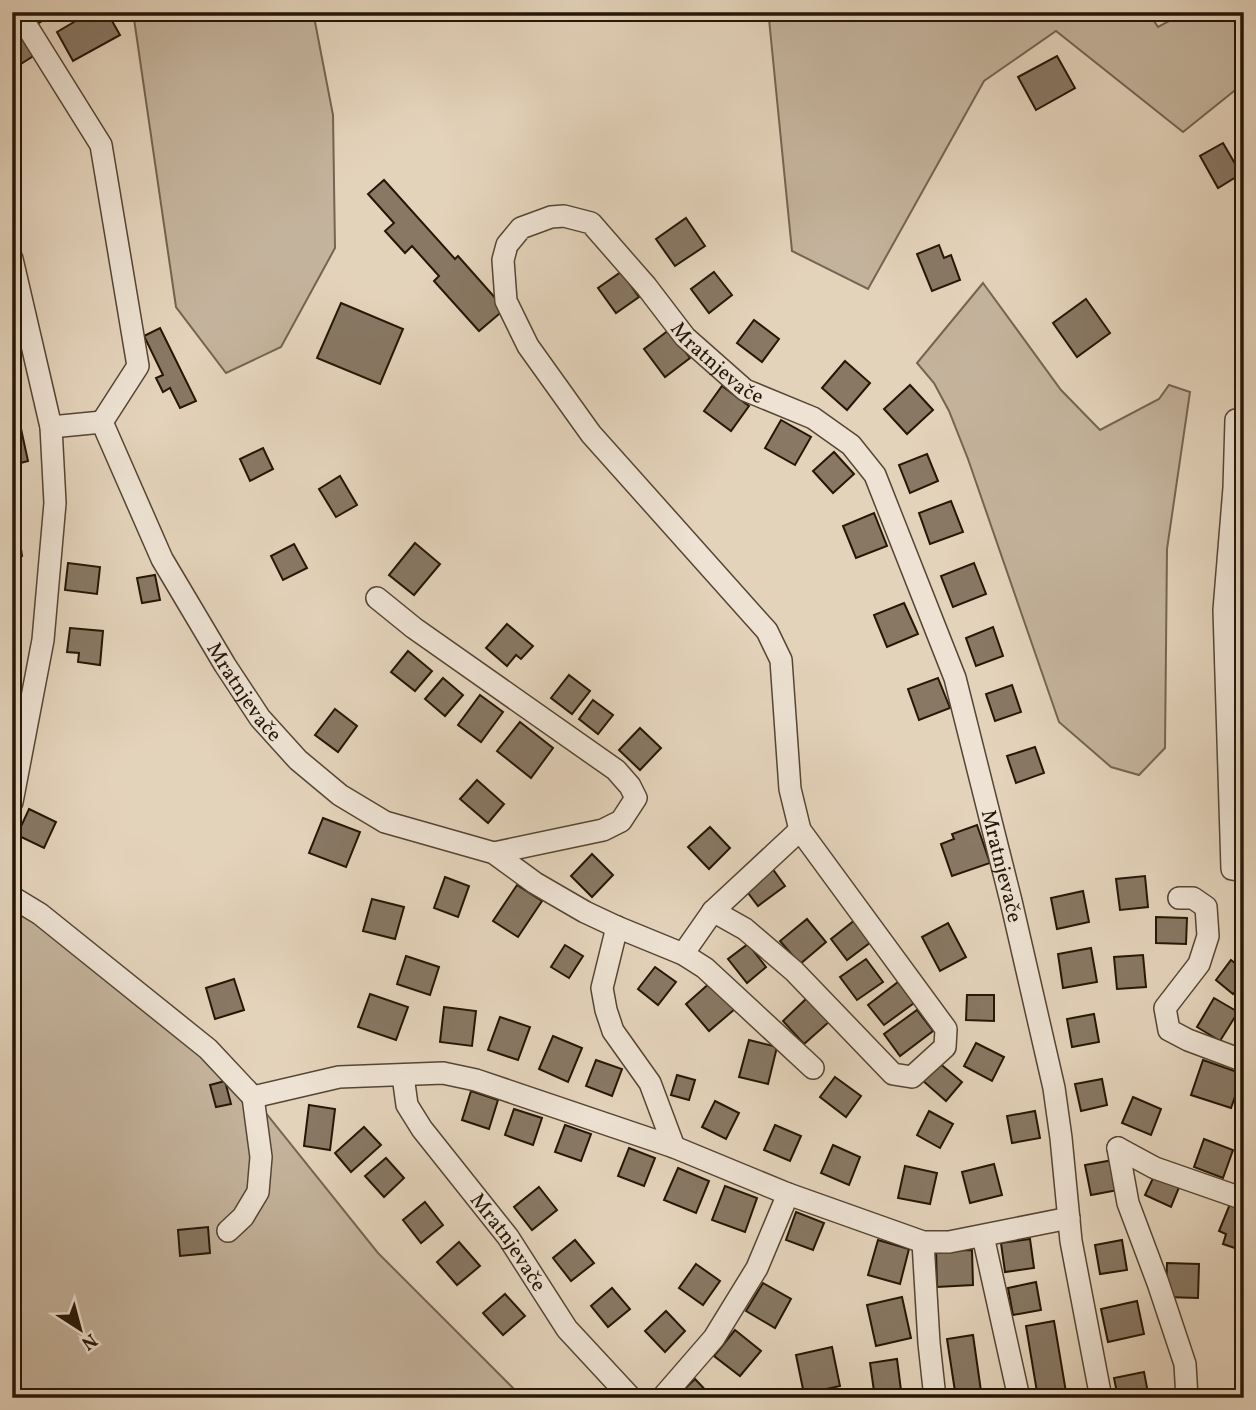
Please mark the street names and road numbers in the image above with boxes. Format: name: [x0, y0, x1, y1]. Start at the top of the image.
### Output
street label: Mratnjevače: [663, 316, 768, 412]
street label: Mratnjevače: [199, 637, 288, 749]
street label: Mratnjevače: [973, 807, 1028, 925]
street label: Mratnjevače: [462, 1187, 552, 1298]

